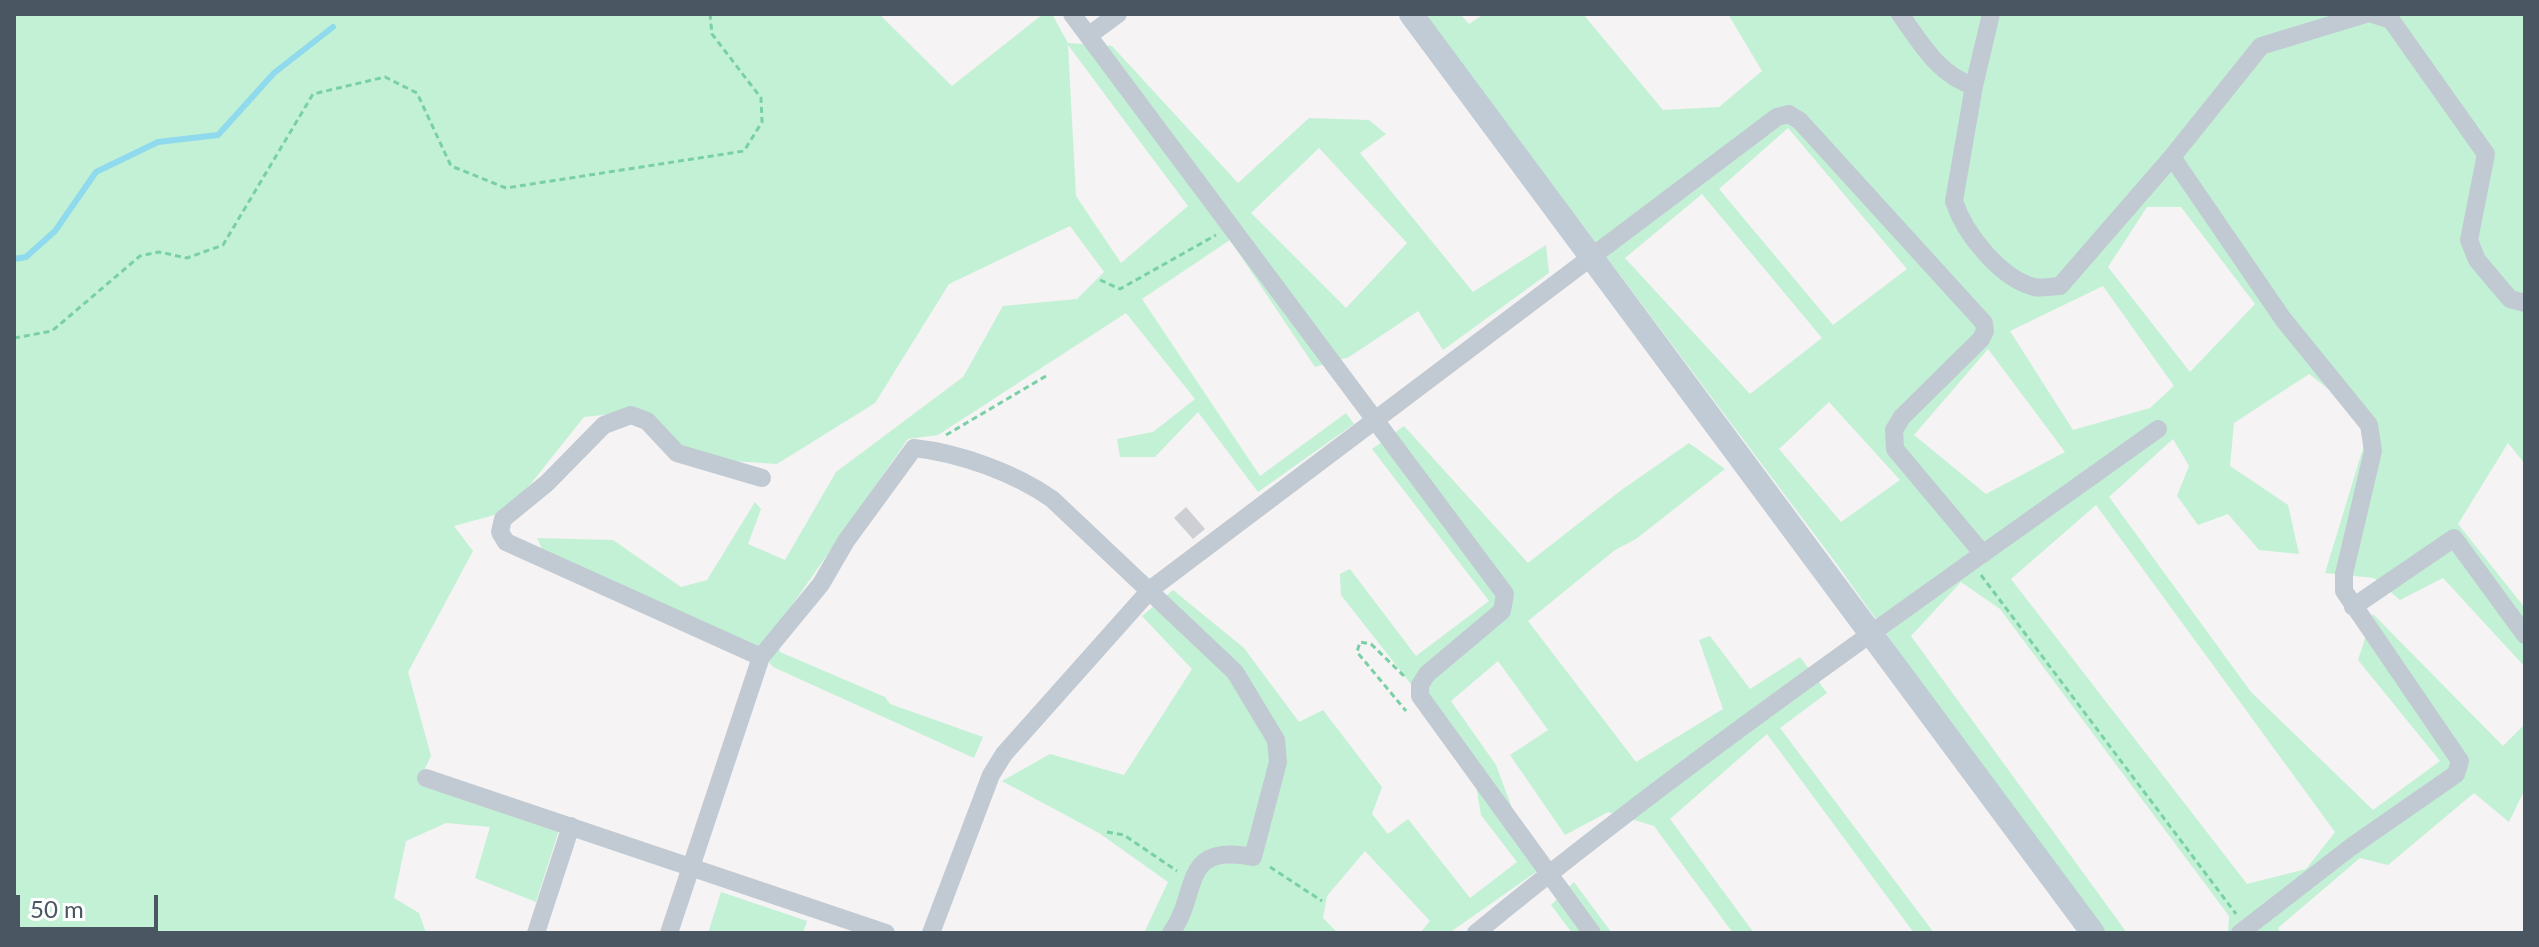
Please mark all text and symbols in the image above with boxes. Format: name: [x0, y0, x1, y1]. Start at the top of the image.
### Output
scale bar: [20, 879, 162, 929]
text: 50 m: [30, 894, 84, 923]

